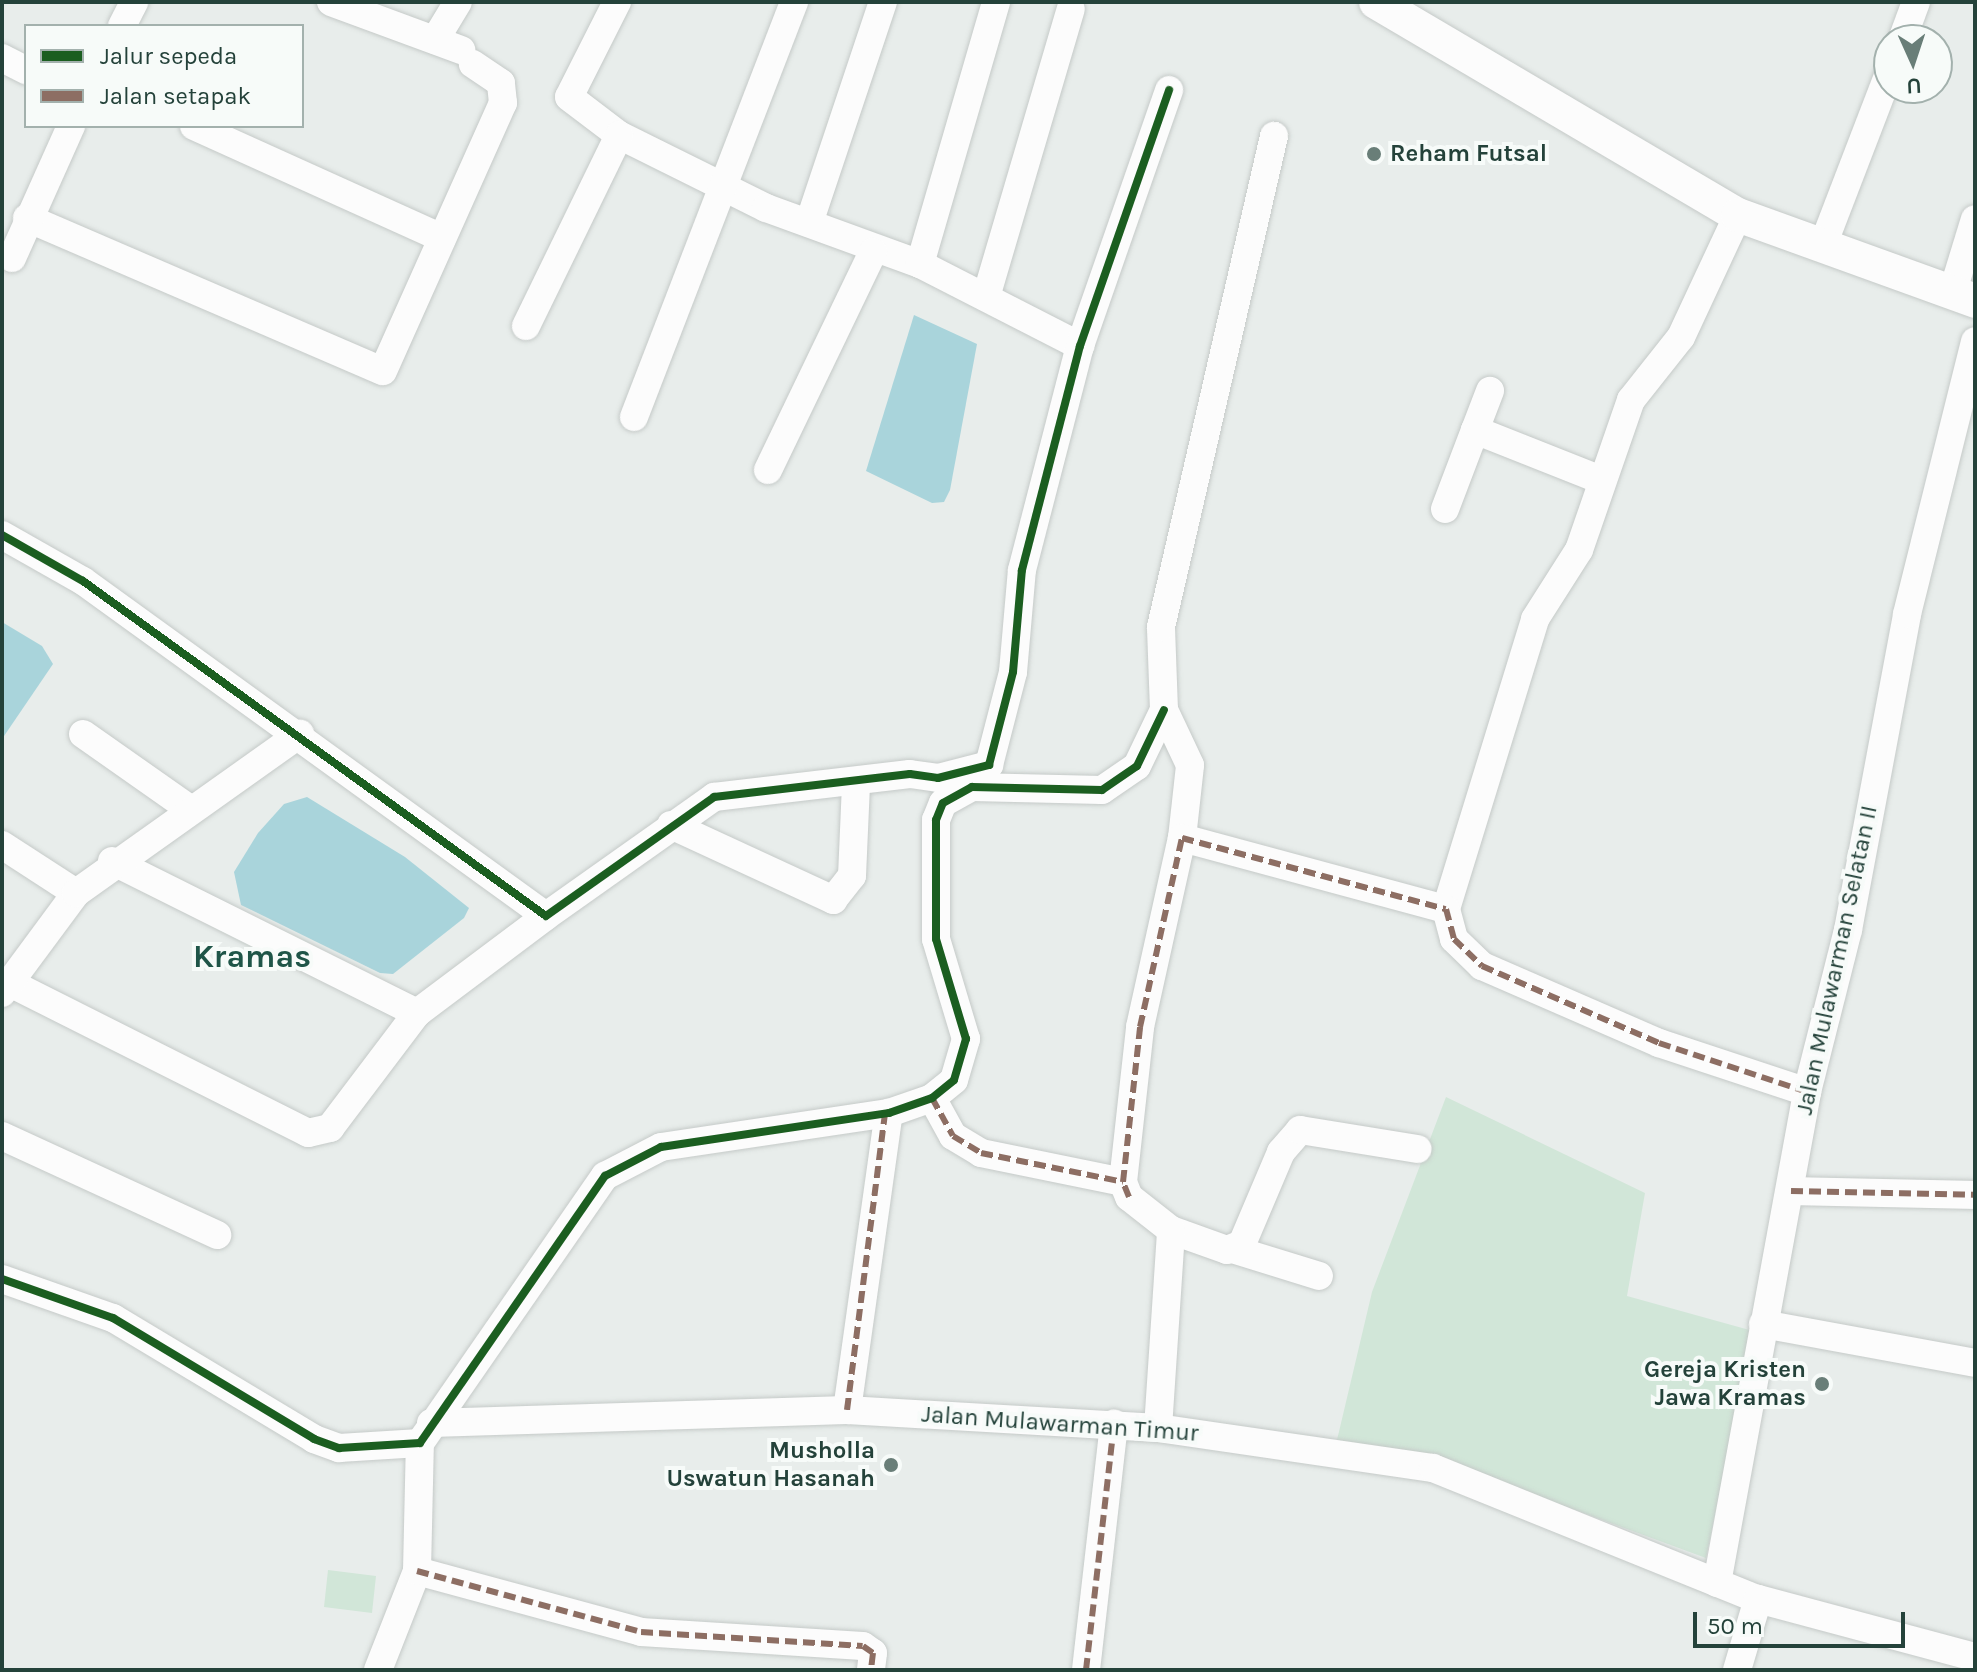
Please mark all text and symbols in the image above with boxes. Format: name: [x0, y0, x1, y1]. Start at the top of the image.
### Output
legend: [24, 24, 304, 128]
north arrow: [1873, 24, 1953, 104]
text: Jalur sepeda: [100, 42, 237, 70]
text: U: [1906, 73, 1922, 99]
text: Jalan setapak: [100, 82, 251, 110]
place label: Reham Futsal: [1390, 140, 1547, 168]
marker: Reham Futsal: [1365, 145, 1383, 163]
street label: Jalan Mulawarman Selatan II: [1790, 803, 1884, 1117]
district label: Kramas: [193, 938, 311, 976]
place label: Gereja Kristen Jawa Kramas: [1644, 1356, 1806, 1412]
marker: Gereja Kristen Jawa Kramas: [1813, 1375, 1831, 1393]
street label: Jalan Mulawarman Timur: [920, 1400, 1200, 1448]
place label: Musholla Uswatun Hasanah: [666, 1437, 875, 1493]
marker: Musholla Uswatun Hasanah: [882, 1456, 900, 1474]
scale bar: [1697, 1596, 1909, 1646]
text: 50 m: [1707, 1612, 1763, 1640]

